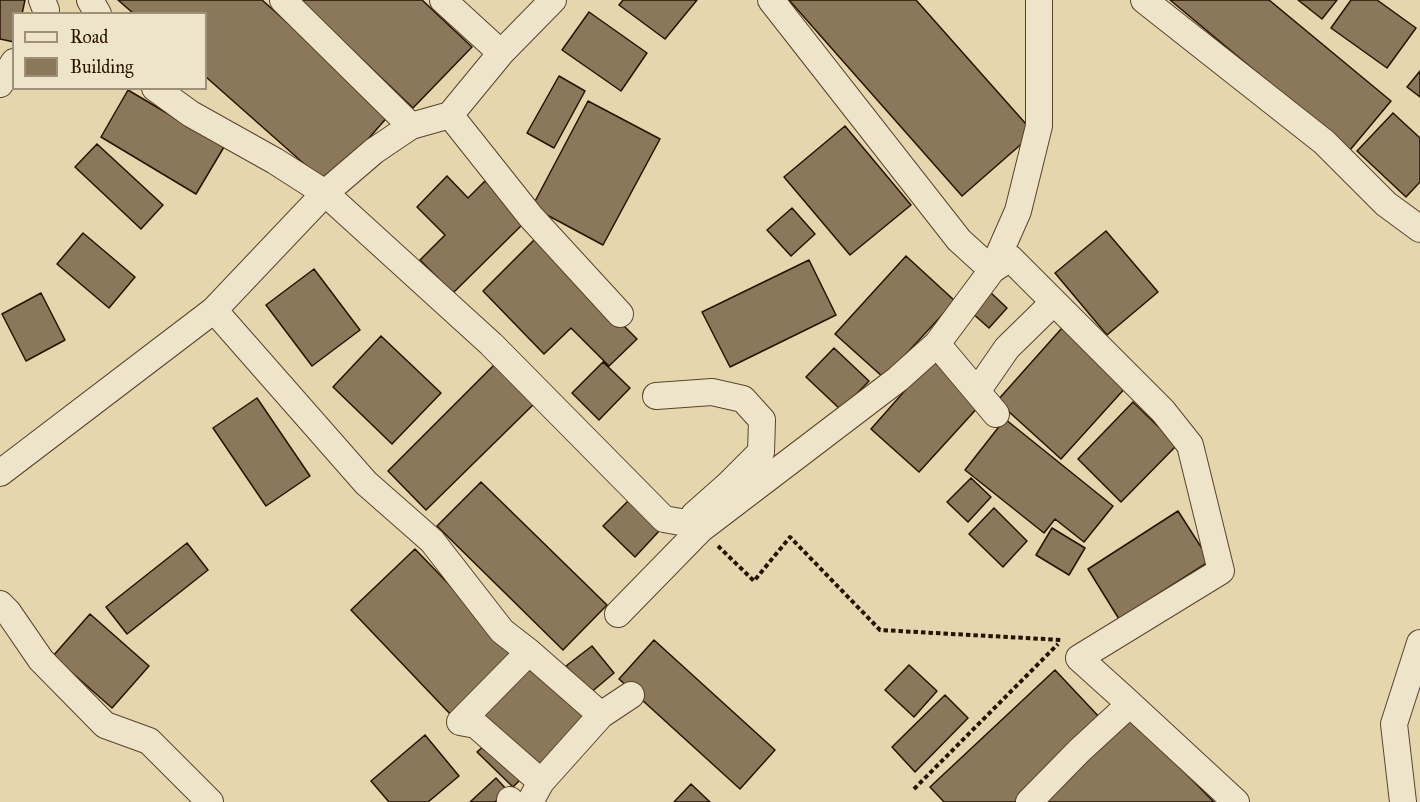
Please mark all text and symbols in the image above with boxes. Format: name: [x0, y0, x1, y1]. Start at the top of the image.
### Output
legend: [12, 12, 207, 90]
text: Road: [70, 26, 108, 48]
text: Building: [70, 56, 133, 78]

